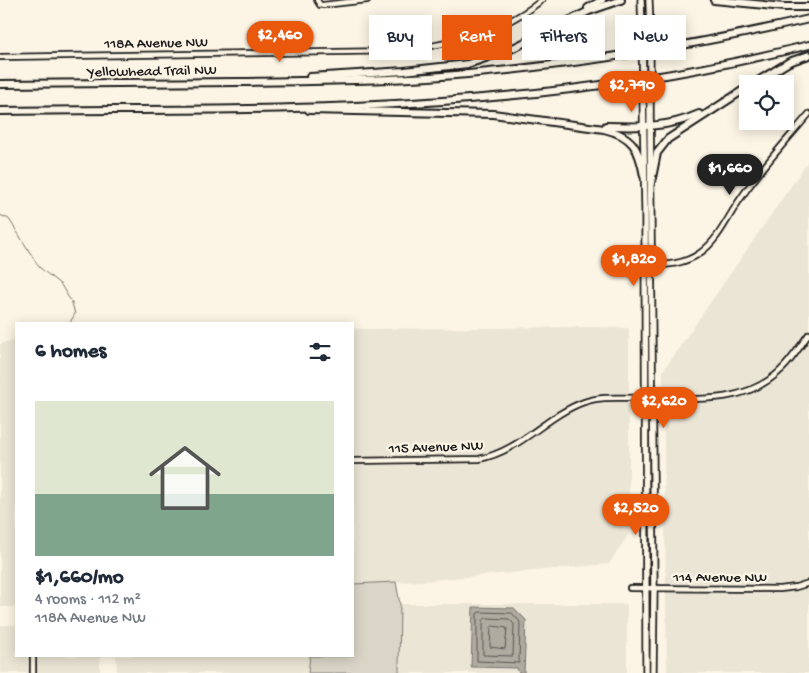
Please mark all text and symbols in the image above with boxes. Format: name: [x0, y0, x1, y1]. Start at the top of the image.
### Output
chip: Buy: [369, 15, 432, 60]
chip: Rent: [442, 15, 512, 60]
chip: Filters: [522, 15, 605, 60]
chip: New: [615, 15, 686, 60]
pin: $2,460: [239, 20, 321, 63]
text: $2,460: [258, 27, 302, 46]
street label: 118A Avenue NW: [103, 34, 208, 54]
street label: Yellowhead Trail NW: [85, 62, 217, 82]
pin: $2,790: [591, 70, 673, 113]
map controls: [739, 75, 794, 130]
button: locate: [739, 75, 794, 130]
text: $2,790: [609, 77, 655, 96]
pin: $1,660: [689, 154, 771, 196]
text: $1,660: [708, 160, 752, 179]
pin: $1,820: [593, 244, 675, 287]
text: $1,820: [612, 251, 656, 270]
icon: filters: [306, 338, 334, 366]
text: 6 homes: [35, 340, 106, 365]
pin: $2,620: [623, 386, 705, 429]
text: $2,620: [641, 393, 687, 412]
icon: home: [140, 433, 230, 523]
street label: 115 Avenue NW: [387, 437, 484, 459]
pin: $2,520: [595, 494, 677, 536]
text: $2,520: [613, 500, 659, 519]
text: $1,660/mo: [35, 566, 124, 591]
street label: 114 Avenue NW: [672, 569, 767, 587]
text: 4 rooms · 112 m²: [35, 591, 141, 610]
text: 118A Avenue NW: [35, 610, 146, 629]

